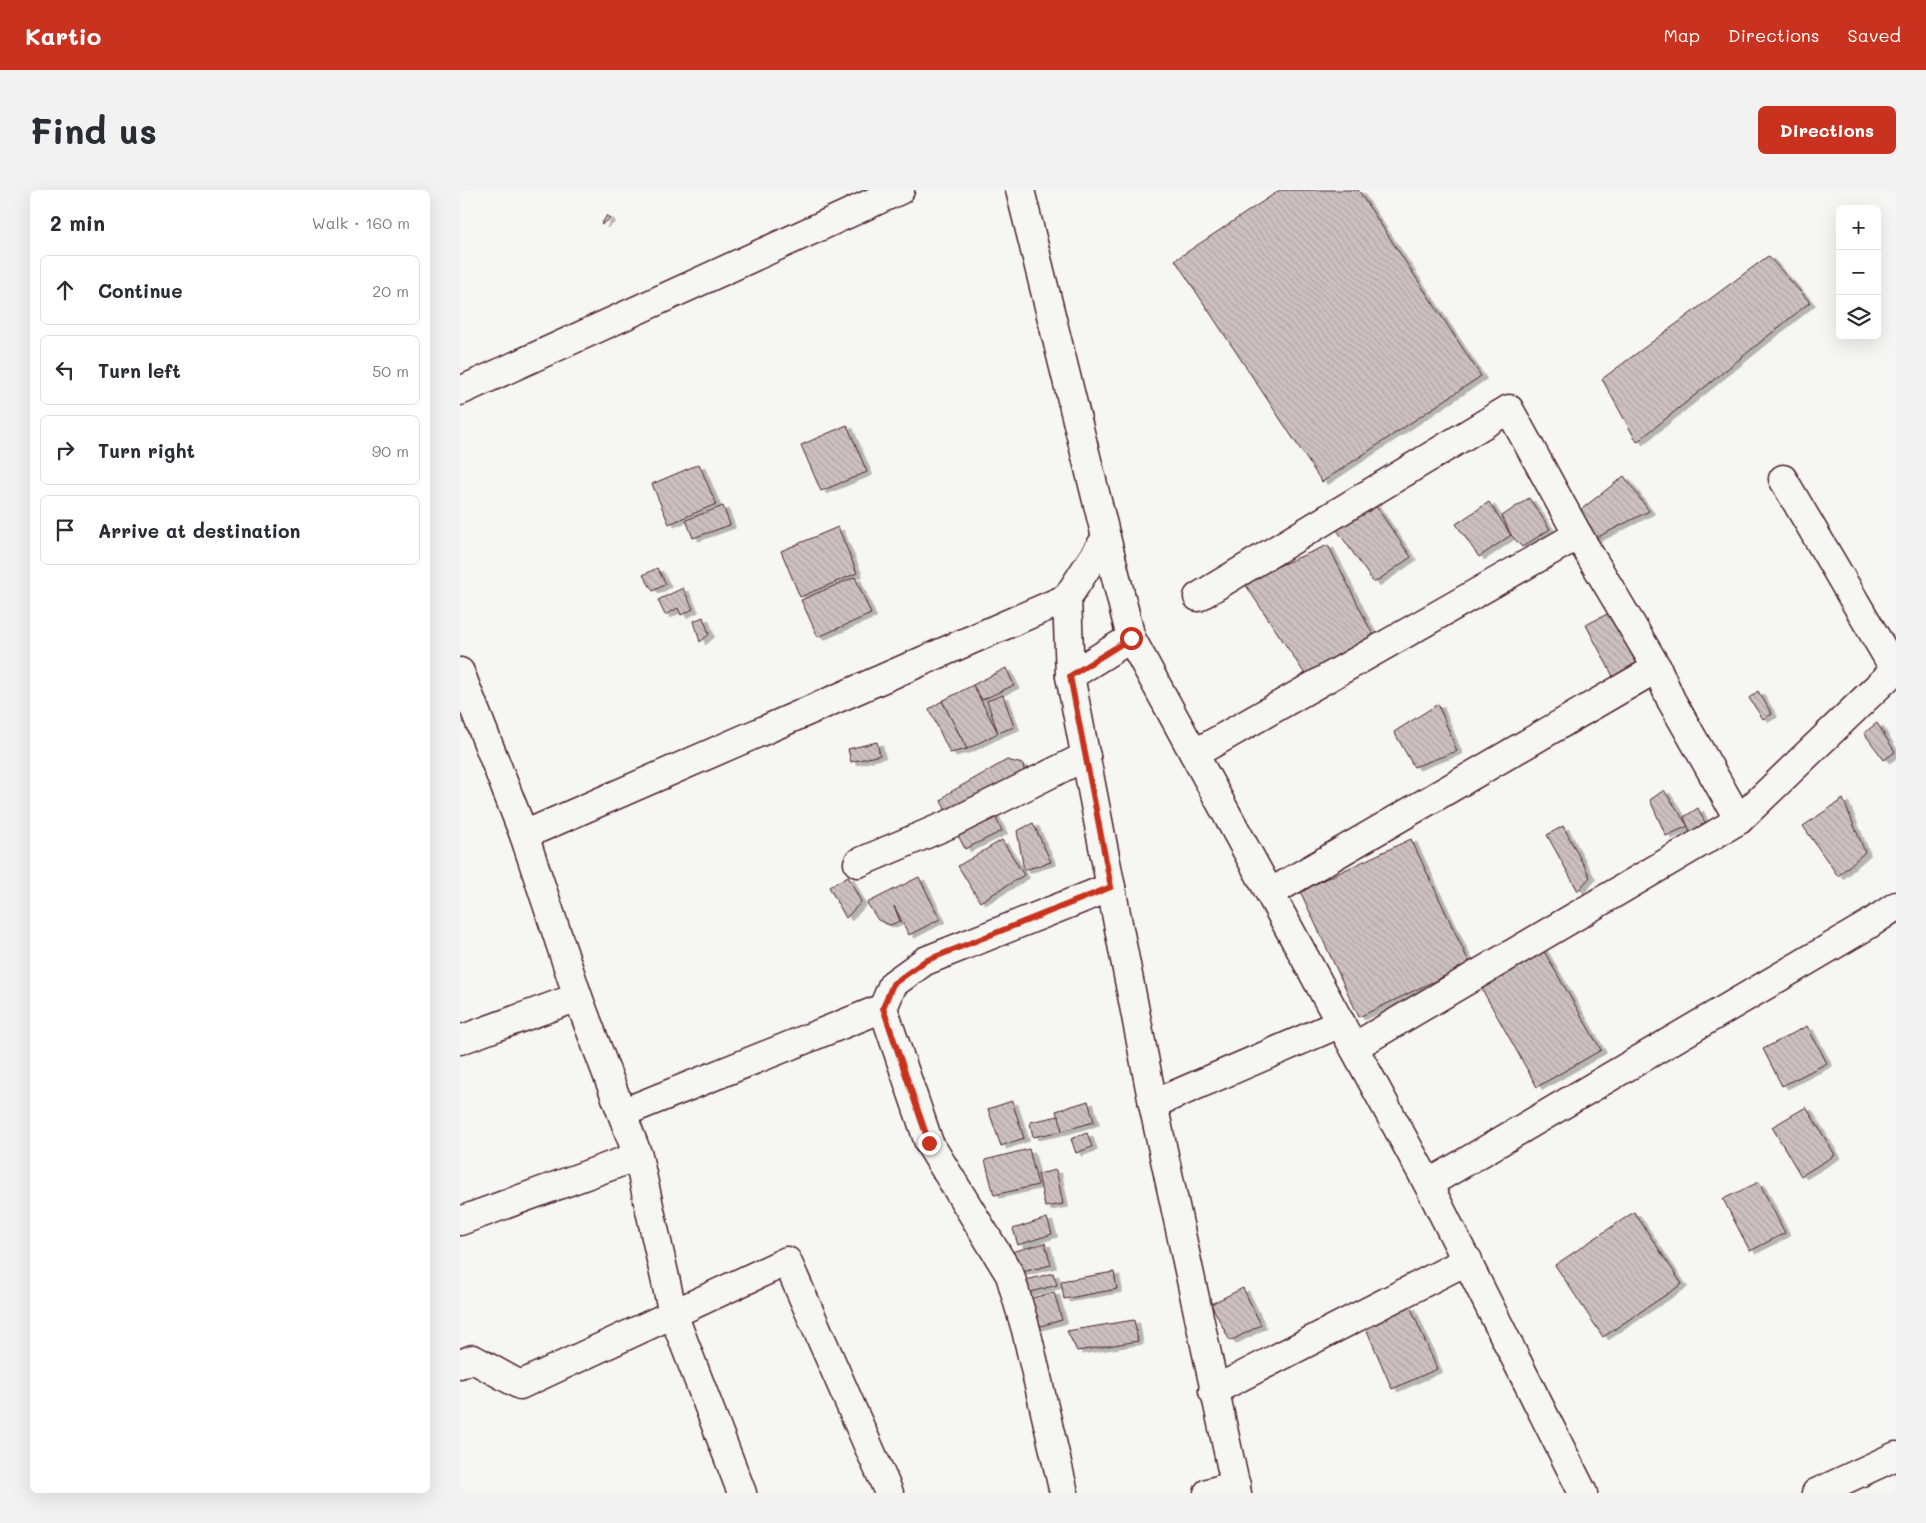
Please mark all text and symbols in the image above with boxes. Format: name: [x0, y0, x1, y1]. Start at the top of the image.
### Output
text: Kartio: [25, 20, 101, 51]
text: Map: [1663, 23, 1700, 47]
text: Directions: [1728, 23, 1820, 47]
text: Saved: [1848, 23, 1901, 47]
button: Directions: [1758, 106, 1896, 154]
text: Find us: [30, 107, 157, 153]
map controls: [1836, 205, 1881, 340]
button: +: [1836, 205, 1881, 250]
text: 2 min: [50, 209, 105, 236]
text: Walk · 160 m: [312, 212, 410, 233]
button: −: [1836, 250, 1881, 295]
icon: ahead: [51, 276, 79, 304]
text: Continue: [98, 278, 183, 303]
text: 20 m: [372, 280, 409, 301]
button: layers: [1836, 295, 1881, 340]
icon: left: [51, 356, 79, 384]
text: Turn left: [98, 358, 181, 383]
text: 50 m: [372, 360, 409, 381]
icon: right: [51, 436, 79, 464]
text: Turn right: [98, 438, 195, 463]
text: 90 m: [372, 440, 409, 461]
icon: arrive: [51, 516, 79, 544]
text: Arrive at destination: [98, 518, 301, 543]
route start: [1120, 627, 1143, 650]
route end: [918, 1132, 941, 1155]

